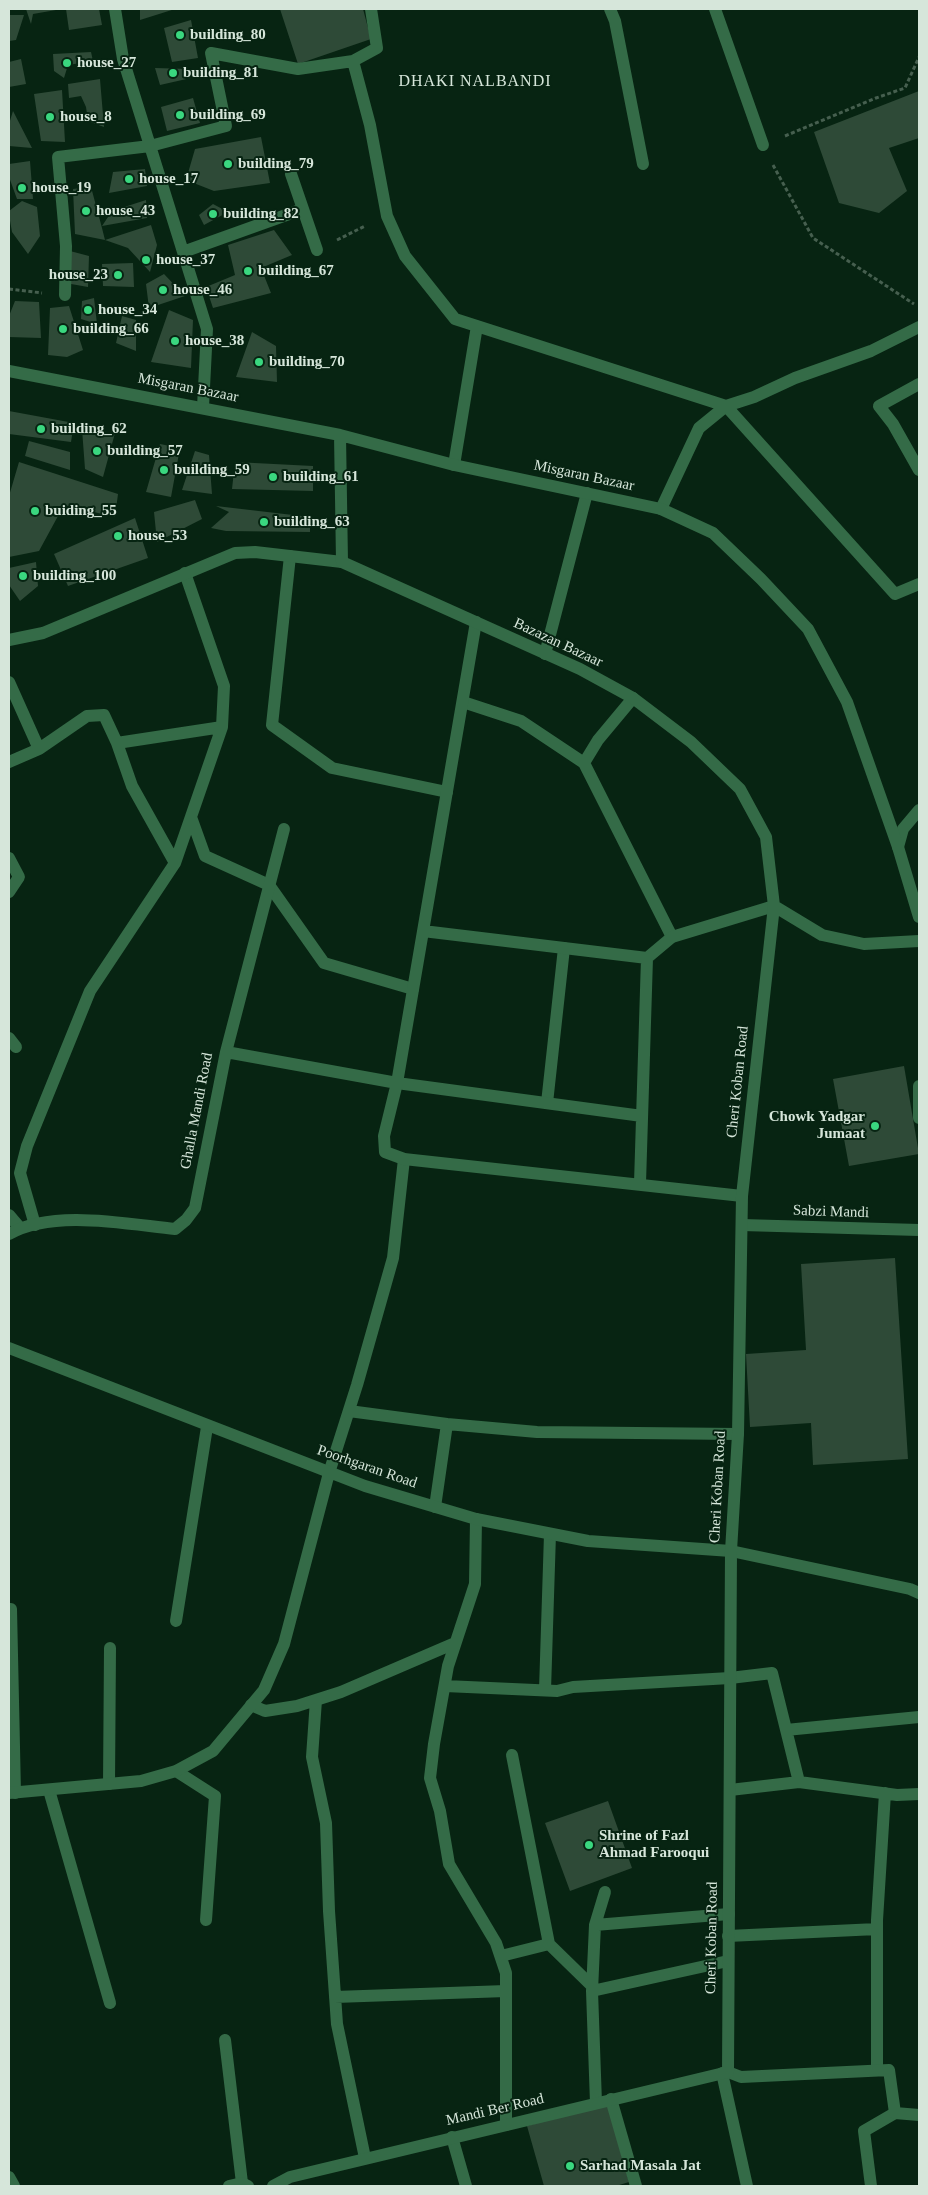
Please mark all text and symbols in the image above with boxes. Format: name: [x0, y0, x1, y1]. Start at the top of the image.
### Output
place label: building_80: [190, 26, 268, 44]
marker: building_80: [174, 29, 186, 41]
place label: house_27: [77, 54, 143, 72]
marker: house_27: [61, 57, 73, 69]
place label: building_81: [183, 64, 261, 82]
marker: building_81: [167, 67, 179, 79]
district label: DHAKI NALBANDI: [406, 72, 544, 92]
place label: building_69: [190, 106, 268, 124]
place label: house_8: [60, 108, 117, 126]
marker: building_69: [174, 109, 186, 121]
marker: house_8: [44, 111, 56, 123]
place label: building_79: [238, 155, 316, 173]
marker: building_79: [222, 158, 234, 170]
place label: house_17: [139, 170, 205, 188]
marker: house_17: [123, 173, 135, 185]
place label: house_19: [32, 179, 98, 197]
marker: house_19: [16, 182, 28, 194]
place label: house_43: [96, 202, 162, 220]
marker: house_43: [80, 205, 92, 217]
place label: building_82: [223, 205, 301, 223]
marker: building_82: [207, 208, 219, 220]
place label: house_37: [156, 251, 222, 269]
marker: house_37: [140, 254, 152, 266]
place label: building_67: [258, 262, 336, 280]
marker: building_67: [242, 265, 254, 277]
place label: house_23: [42, 266, 108, 284]
marker: house_23: [112, 269, 124, 281]
place label: house_46: [173, 281, 239, 299]
marker: house_46: [157, 284, 169, 296]
place label: house_34: [98, 301, 164, 319]
marker: house_34: [82, 304, 94, 316]
place label: building_66: [73, 320, 151, 338]
marker: building_66: [57, 323, 69, 335]
place label: house_38: [185, 332, 251, 350]
marker: house_38: [169, 335, 181, 347]
place label: building_70: [269, 353, 347, 371]
marker: building_70: [253, 356, 265, 368]
street label: Misgaran Bazaar: [134, 369, 242, 407]
place label: building_62: [51, 420, 129, 438]
marker: building_62: [35, 423, 47, 435]
place label: building_57: [107, 442, 185, 460]
marker: building_57: [91, 445, 103, 457]
street label: Misgaran Bazaar: [530, 456, 638, 496]
place label: building_59: [174, 461, 252, 479]
marker: building_59: [158, 464, 170, 476]
place label: building_61: [283, 468, 361, 486]
marker: building_61: [267, 471, 279, 483]
place label: buiding_55: [45, 502, 119, 520]
marker: buiding_55: [29, 505, 41, 517]
place label: building_63: [274, 513, 352, 531]
marker: building_63: [258, 516, 270, 528]
place label: house_53: [128, 527, 194, 545]
marker: house_53: [112, 530, 124, 542]
place label: building_100: [33, 567, 119, 585]
marker: building_100: [17, 570, 29, 582]
street label: Bazazan Bazaar: [509, 614, 607, 672]
street label: Cheri Koban Road: [723, 1026, 753, 1138]
street label: Ghalla Mandi Road: [177, 1051, 217, 1171]
place label: Chowk Yadgar Jumaat: [773, 1108, 865, 1143]
marker: Chowk Yadgar Jumaat: [869, 1120, 881, 1132]
street label: Sabzi Mandi: [792, 1202, 870, 1222]
street label: Cheri Koban Road: [706, 1431, 730, 1543]
street label: Poorhgaran Road: [312, 1441, 422, 1493]
place label: Shrine of Fazl Ahmad Farooqui: [599, 1827, 706, 1862]
marker: Shrine of Fazl Ahmad Farooqui: [583, 1839, 595, 1851]
street label: Cheri Koban Road: [702, 1882, 722, 1994]
street label: Mandi Ber Road: [444, 2090, 546, 2130]
place label: Sarhad Masala Jat: [580, 2157, 697, 2175]
marker: Sarhad Masala Jat: [564, 2160, 576, 2172]

